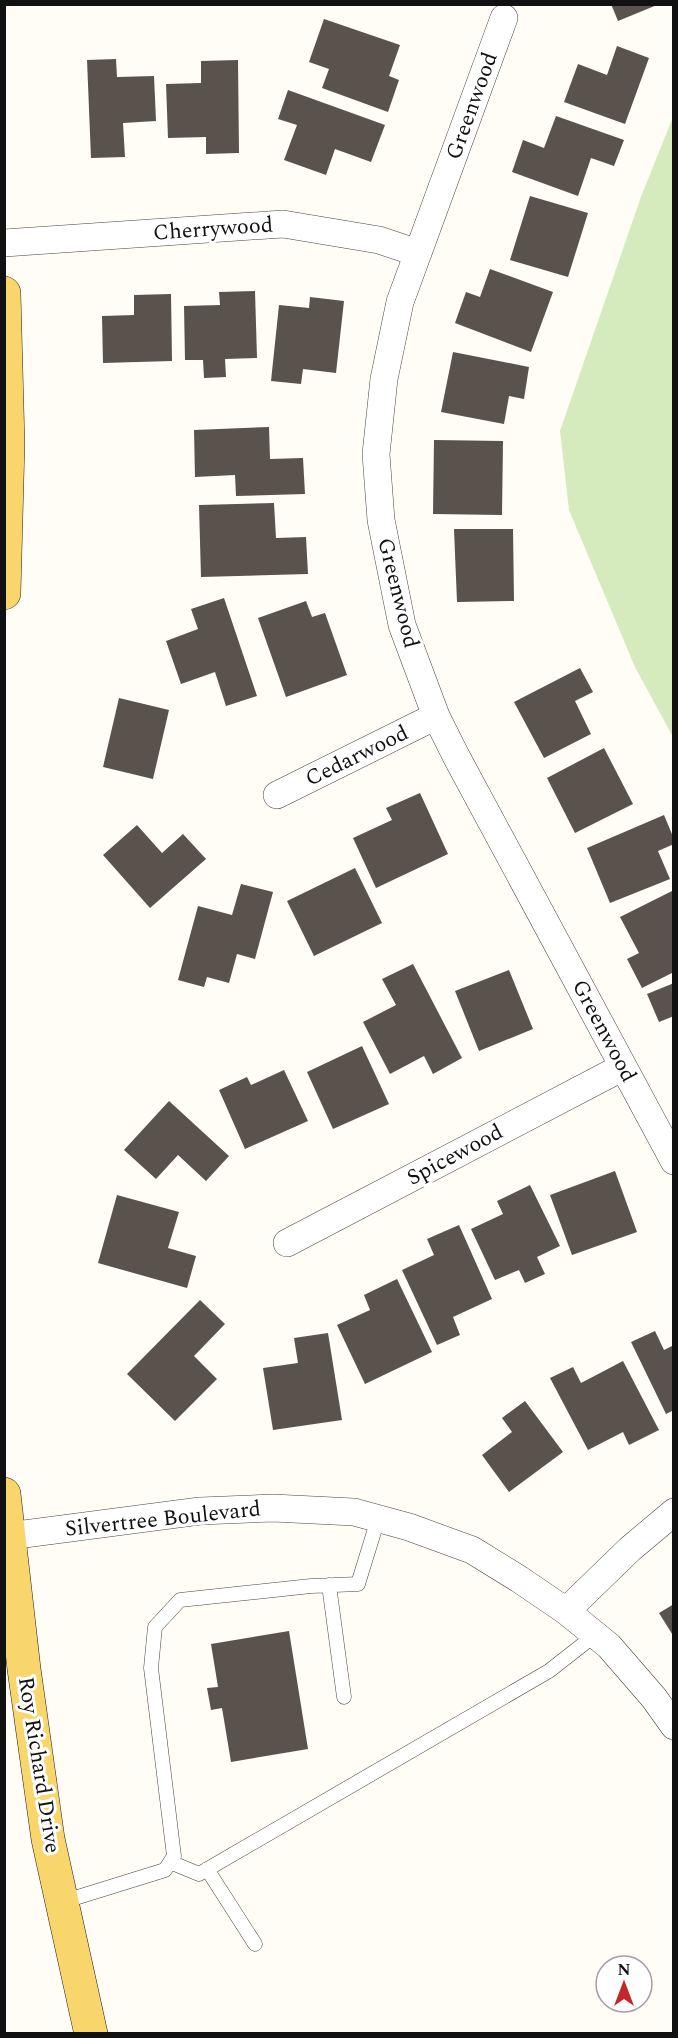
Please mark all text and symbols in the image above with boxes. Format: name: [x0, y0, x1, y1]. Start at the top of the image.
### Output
street label: Greenwood: [437, 48, 507, 164]
street label: Cherrywood: [152, 208, 274, 250]
street label: Greenwood: [368, 534, 428, 652]
street label: Cedarwood: [300, 717, 414, 795]
street label: Greenwood: [563, 974, 645, 1088]
street label: Spicewood: [401, 1116, 509, 1194]
street label: Silvertree Boulevard: [63, 1492, 263, 1546]
street label: Roy Richard Drive: [9, 1674, 69, 1856]
north arrow: [594, 1954, 654, 2014]
text: N: [617, 1958, 631, 1982]

